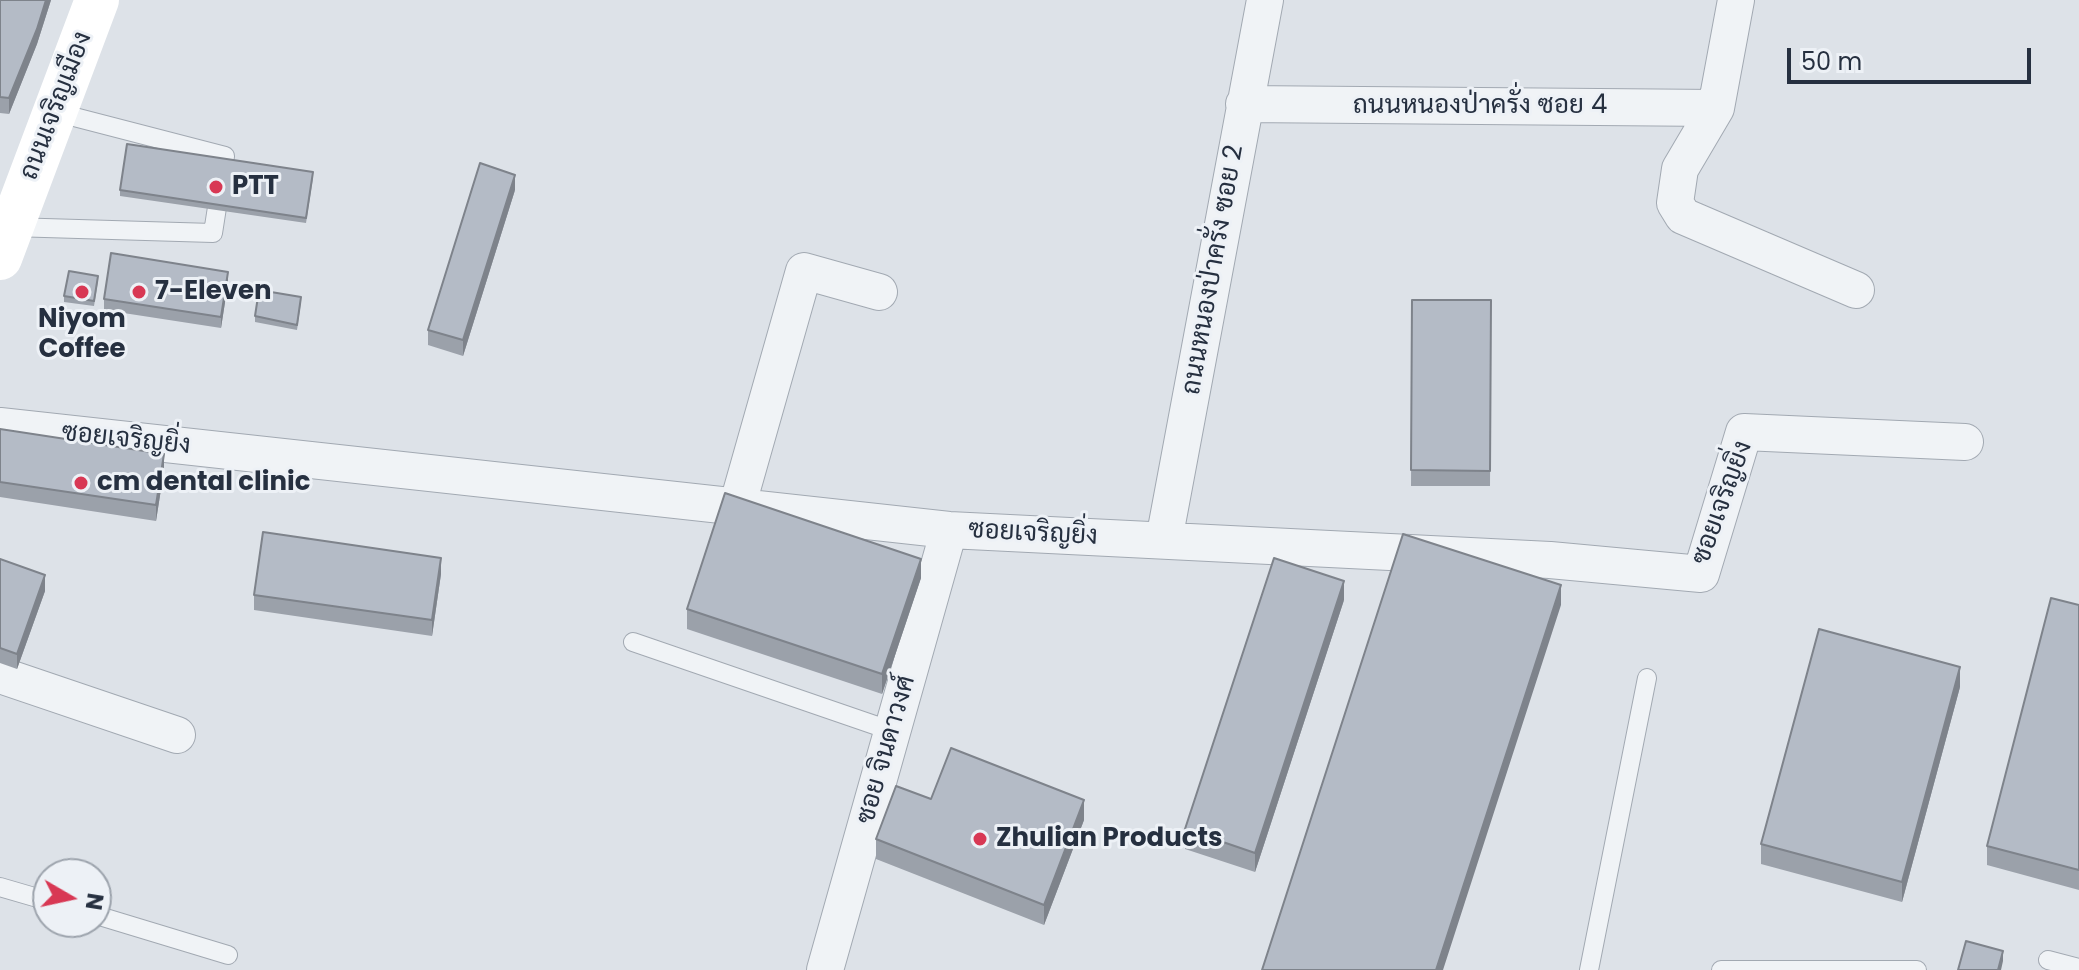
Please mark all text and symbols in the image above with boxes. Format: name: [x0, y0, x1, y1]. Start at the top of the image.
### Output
street label: ถนนเจริญเมือง: [14, 28, 100, 184]
scale bar: [1791, 32, 2035, 82]
text: 50 m: [1801, 45, 1862, 78]
street label: ถนนหนองป่าครั่ง ซอย 4: [1353, 90, 1607, 122]
street label: ถนนหนองป่าครั่ง ซอย 2: [1177, 143, 1251, 397]
place label: PTT: [232, 171, 279, 203]
marker: PTT: [207, 178, 225, 196]
place label: 7-Eleven: [155, 276, 272, 308]
marker: Niyom Coffee: [73, 283, 91, 301]
marker: 7-Eleven: [130, 283, 148, 301]
place label: Niyom Coffee: [38, 304, 126, 366]
street label: ซอยเจริญยิ่ง: [60, 418, 192, 462]
street label: ซอยเจริญยิ่ง: [1686, 437, 1760, 569]
place label: cm dental clinic: [97, 467, 310, 499]
marker: cm dental clinic: [72, 474, 90, 492]
street label: ซอยเจริญยิ่ง: [968, 515, 1098, 553]
street label: ซอย จินดาวงศ์: [851, 672, 923, 828]
place label: Zhulian Products: [996, 823, 1222, 855]
marker: Zhulian Products: [971, 830, 989, 848]
north arrow: [32, 858, 112, 938]
text: N: [78, 891, 111, 912]

